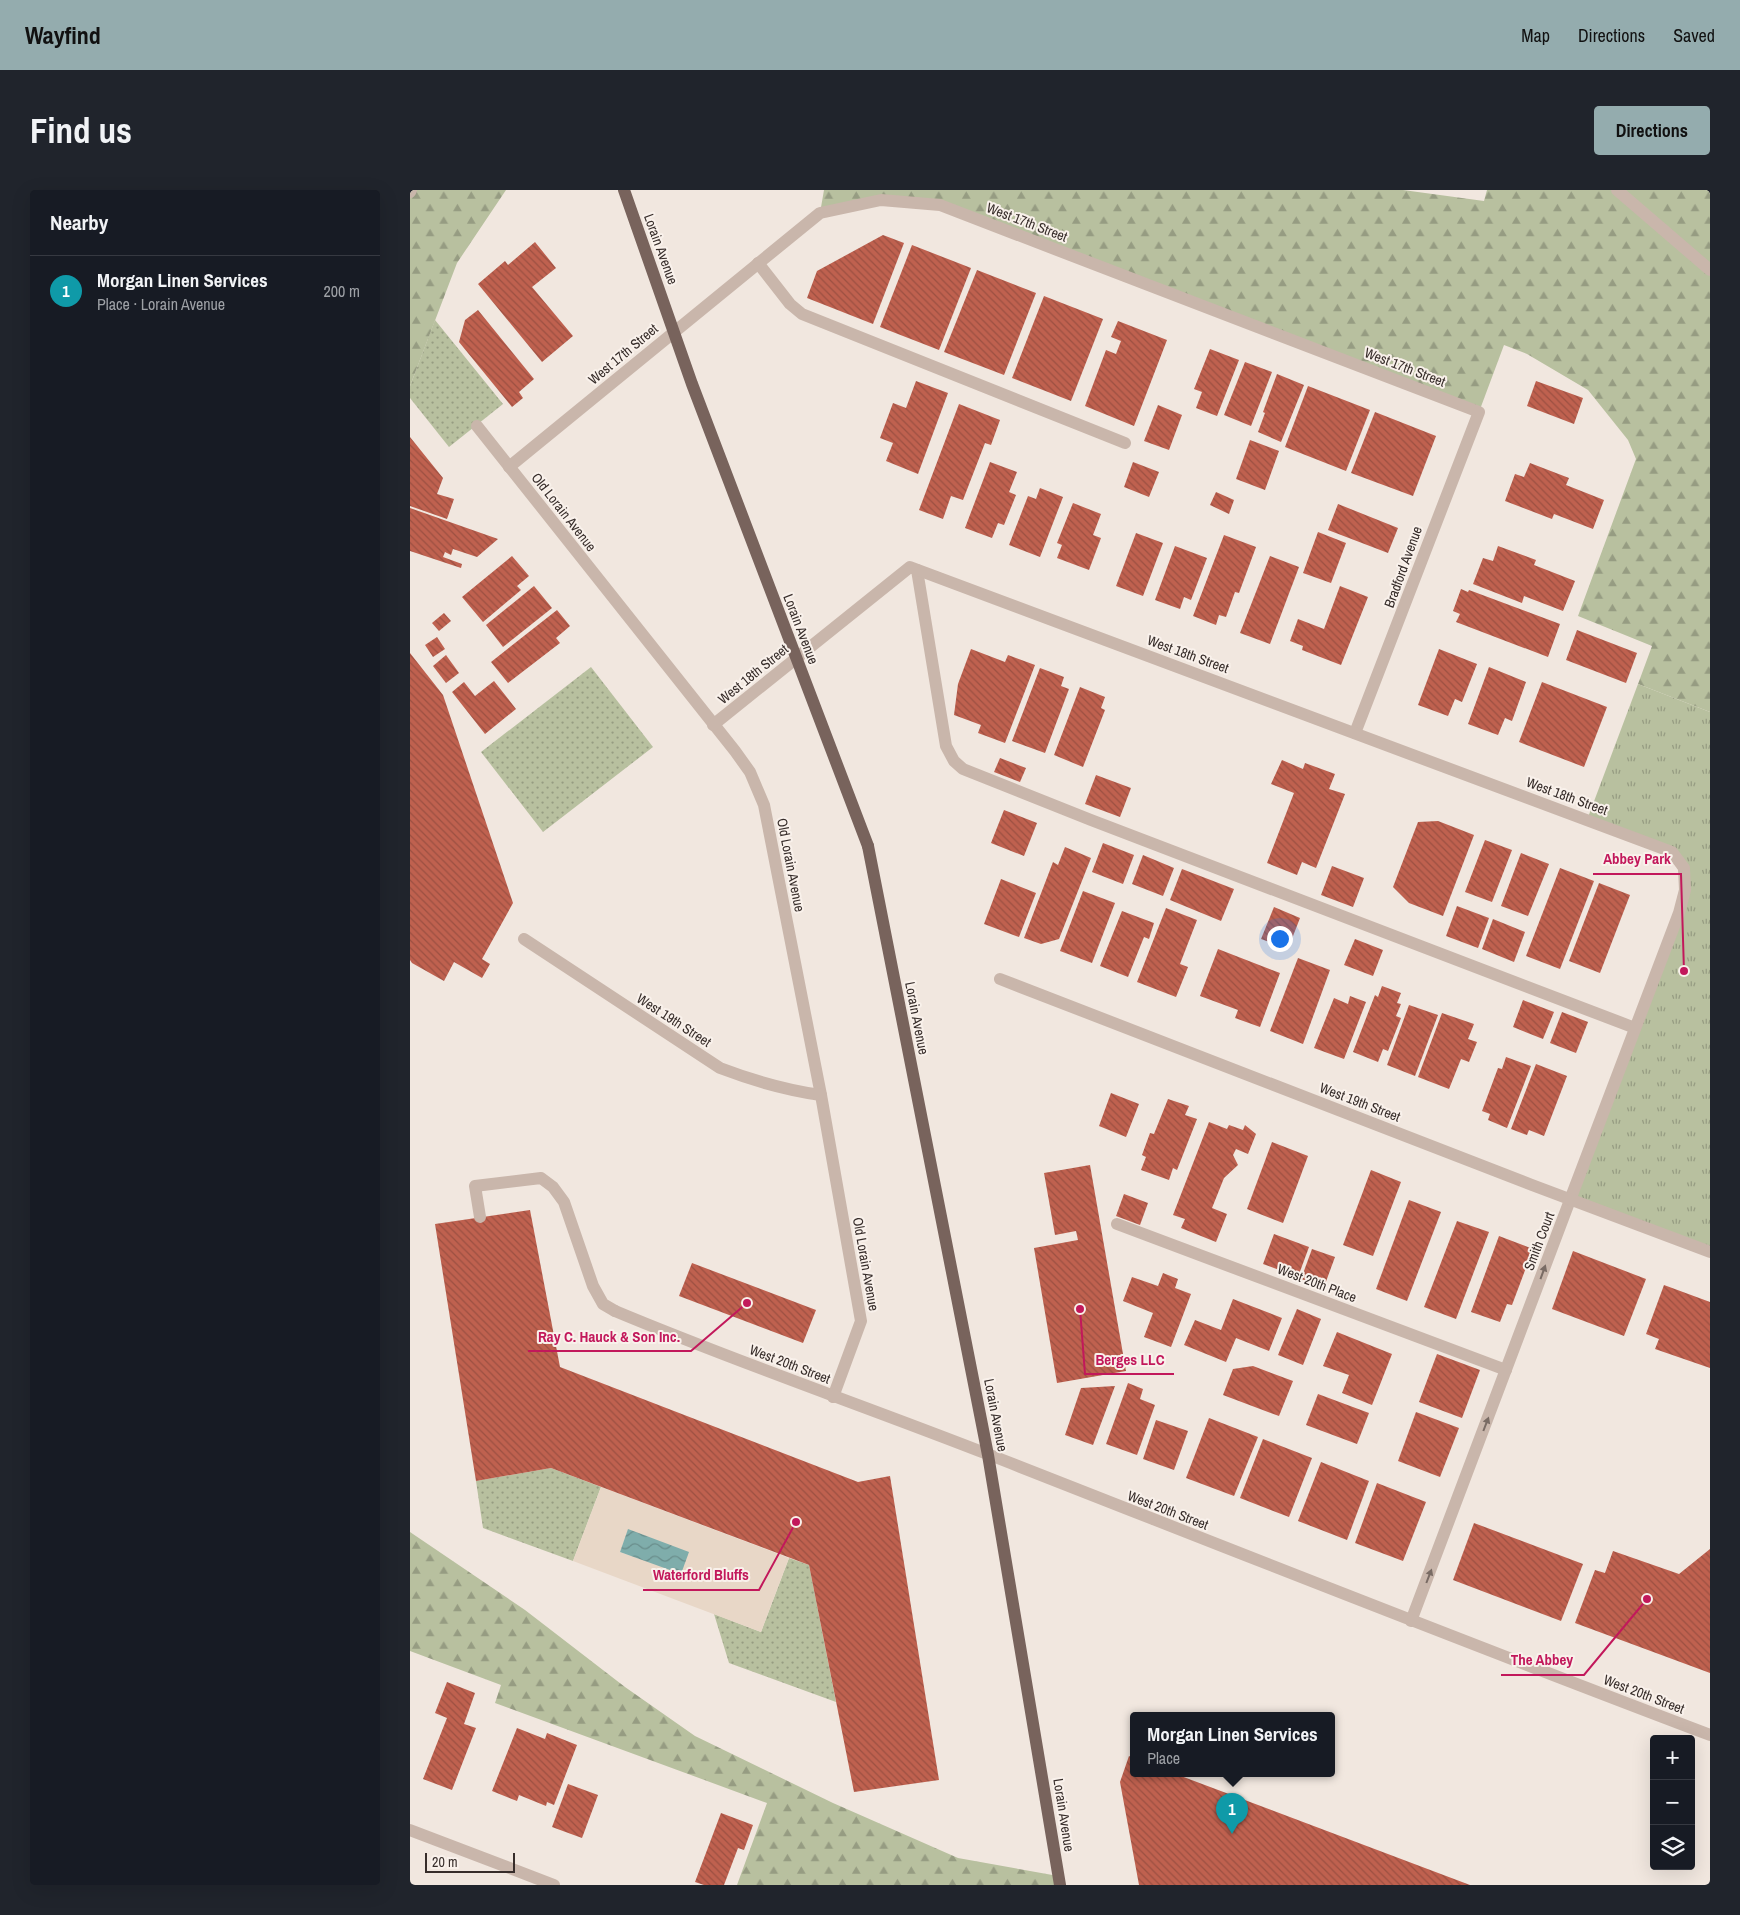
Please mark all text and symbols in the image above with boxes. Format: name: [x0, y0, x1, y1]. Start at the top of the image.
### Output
text: Wayfind: [25, 19, 101, 51]
text: Map: [1521, 23, 1550, 48]
text: Directions: [1578, 23, 1645, 48]
text: Saved: [1673, 23, 1715, 48]
button: Directions: [1594, 106, 1710, 155]
text: Find us: [30, 107, 132, 154]
street label: West 17th Street: [984, 198, 1070, 246]
text: Nearby: [50, 208, 108, 237]
street label: Lorain Avenue: [640, 211, 682, 287]
text: Morgan Linen Services: [97, 267, 268, 293]
text: 1: [62, 280, 70, 302]
text: 200 m: [324, 280, 360, 302]
text: Place · Lorain Avenue: [97, 293, 225, 315]
street label: West 17th Street: [585, 320, 661, 388]
street label: West 17th Street: [1362, 343, 1448, 391]
street label: Old Lorain Avenue: [528, 469, 600, 555]
street label: Bradford Avenue: [1380, 524, 1426, 610]
street label: Lorain Avenue: [779, 591, 823, 667]
street label: West 18th Street: [1145, 631, 1231, 677]
street label: West 18th Street: [714, 640, 792, 708]
street label: West 18th Street: [1524, 773, 1610, 819]
street label: Old Lorain Avenue: [773, 817, 809, 913]
callout: Abbey Park: [1593, 844, 1681, 874]
text: Abbey Park: [1603, 848, 1671, 869]
your location: [1267, 926, 1293, 952]
street label: Lorain Avenue: [901, 980, 933, 1056]
street label: West 19th Street: [633, 989, 715, 1051]
street label: West 19th Street: [1317, 1078, 1403, 1126]
street label: Smith Court: [1520, 1209, 1558, 1273]
street label: Old Lorain Avenue: [849, 1216, 883, 1312]
street label: West 20th Place: [1275, 1260, 1359, 1306]
one-way arrow: [1540, 1264, 1547, 1279]
callout: Ray C. Hauck & Son Inc.: [528, 1321, 691, 1351]
text: Ray C. Hauck & Son Inc.: [538, 1326, 680, 1347]
street label: West 20th Street: [747, 1340, 833, 1388]
callout: Berges LLC: [1085, 1344, 1174, 1374]
text: Berges LLC: [1095, 1349, 1165, 1370]
street label: Lorain Avenue: [980, 1377, 1012, 1453]
one-way arrow: [1483, 1416, 1490, 1431]
street label: West 20th Street: [1125, 1486, 1211, 1534]
callout: Waterford Bluffs: [643, 1560, 759, 1590]
text: Waterford Bluffs: [653, 1564, 749, 1585]
one-way arrow: [1425, 1568, 1433, 1583]
callout: The Abbey: [1501, 1645, 1584, 1675]
text: The Abbey: [1511, 1649, 1573, 1670]
street label: West 20th Street: [1601, 1670, 1687, 1718]
popup: [1130, 1712, 1335, 1777]
text: Morgan Linen Services: [1147, 1721, 1318, 1747]
map controls: [1650, 1735, 1695, 1870]
button: +: [1650, 1735, 1695, 1780]
text: Place: [1147, 1747, 1180, 1769]
street label: Lorain Avenue: [1049, 1777, 1079, 1853]
button: −: [1650, 1780, 1695, 1825]
pin: 1: [1216, 1793, 1248, 1834]
button: layers: [1650, 1825, 1695, 1870]
scale bar: [425, 1850, 515, 1873]
text: 20 m: [432, 1853, 458, 1871]

